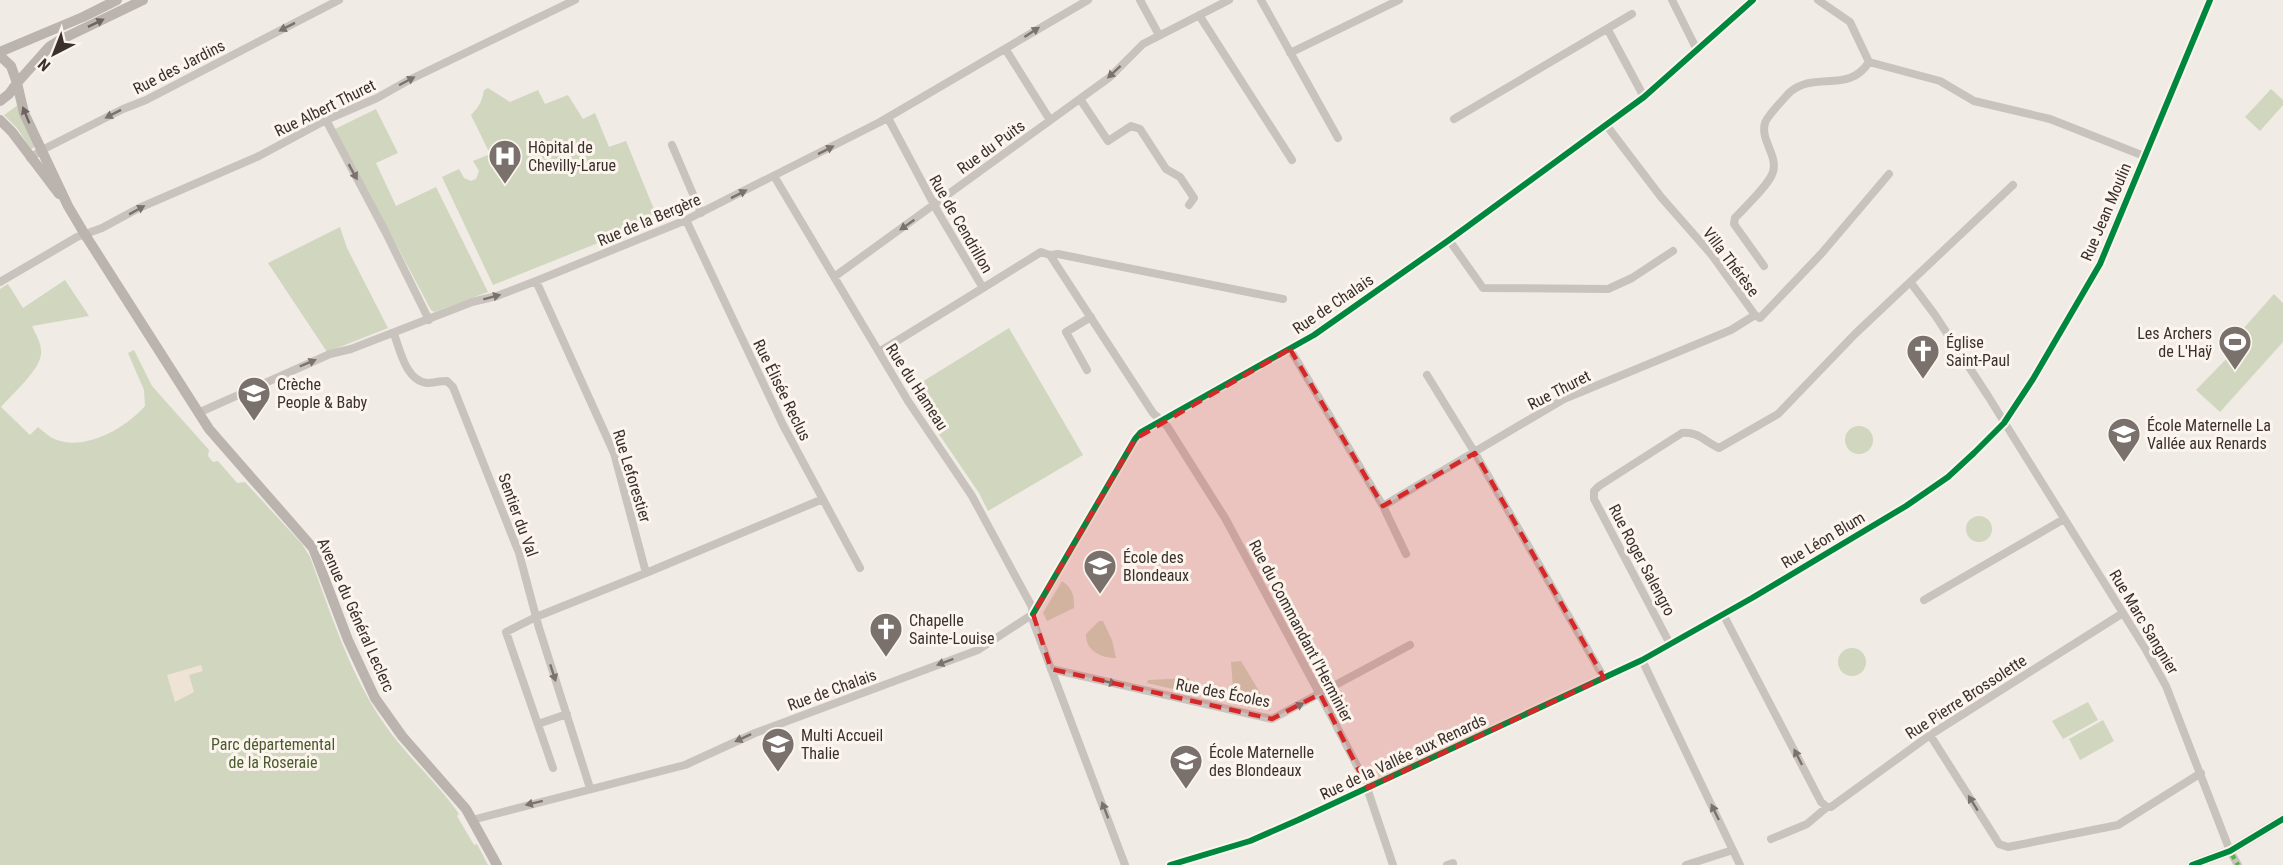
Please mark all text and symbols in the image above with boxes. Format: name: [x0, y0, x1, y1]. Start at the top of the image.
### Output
one-way arrow: [87, 18, 104, 28]
one-way arrow: [278, 22, 295, 32]
north arrow: [24, 24, 84, 84]
one-way arrow: [1024, 27, 1040, 38]
street label: Rue des Jardins: [130, 36, 228, 98]
text: N: [34, 54, 54, 75]
one-way arrow: [1107, 65, 1122, 79]
street label: Rue Albert Thuret: [271, 75, 379, 141]
one-way arrow: [399, 76, 416, 86]
one-way arrow: [21, 106, 30, 124]
one-way arrow: [104, 109, 121, 119]
street label: Rue du Puits: [953, 116, 1029, 178]
hospital icon: Hôpital de Chevilly-Larue: [487, 138, 523, 185]
place label: Hôpital de Chevilly-Larue: [528, 138, 616, 175]
one-way arrow: [818, 145, 835, 154]
street label: Rue Jean Moulin: [2077, 160, 2135, 264]
one-way arrow: [348, 164, 358, 181]
street label: Rue de Cendrillon: [925, 171, 997, 277]
one-way arrow: [731, 189, 748, 198]
street label: Rue de la Bergère: [595, 190, 703, 250]
one-way arrow: [129, 205, 146, 215]
one-way arrow: [899, 219, 915, 231]
street label: Villa Thérèse: [1699, 224, 1763, 300]
street label: Rue de Chalais: [1289, 270, 1377, 338]
one-way arrow: [483, 292, 501, 301]
place label: Les Archers de L'Haÿ: [2137, 324, 2212, 361]
sports icon: Les Archers de L'Haÿ: [2217, 324, 2253, 371]
church icon: Église Saint-Paul: [1905, 333, 1941, 380]
place label: Église Saint-Paul: [1946, 333, 2010, 370]
street label: Rue Élisée Reclus: [749, 336, 815, 444]
street label: Rue du Hameau: [882, 340, 952, 434]
one-way arrow: [300, 358, 318, 368]
street label: Rue Thuret: [1524, 366, 1594, 414]
school or university icon: Crèche People & Baby: [236, 375, 272, 422]
place label: Crèche People & Baby: [277, 375, 368, 412]
school or university icon: École Maternelle La Vallée aux Renards: [2106, 416, 2142, 463]
place label: École Maternelle La Vallée aux Renards: [2147, 416, 2271, 453]
street label: Rue Leforestier: [609, 427, 655, 525]
street label: Sentier du Val: [494, 471, 542, 559]
street label: Rue Roger Salengro: [1605, 501, 1679, 619]
street label: Rue Léon Blum: [1778, 508, 1868, 572]
street label: Avenue du Général Leclerc: [313, 535, 399, 695]
street label: Rue du Commandant l'Herminier: [1245, 537, 1357, 725]
school or university icon: École des Blondeaux: [1082, 548, 1118, 595]
place label: École des Blondeaux: [1123, 548, 1189, 585]
street label: Rue Marc Sangnier: [2105, 566, 2183, 678]
church icon: Chapelle Sainte-Louise: [868, 611, 904, 658]
place label: Chapelle Sainte-Louise: [909, 611, 994, 648]
street label: Rue Pierre Brossolette: [1902, 651, 2030, 743]
one-way arrow: [936, 658, 954, 667]
one-way arrow: [549, 664, 558, 682]
street label: Rue de Chalais: [785, 665, 879, 715]
street label: Rue des Écoles: [1174, 675, 1272, 711]
one-way arrow: [1099, 678, 1118, 688]
one-way arrow: [1288, 702, 1305, 711]
street label: Rue de la Vallée aux Renards: [1317, 710, 1489, 804]
school or university icon: Multi Accueil Thalie: [760, 726, 796, 773]
place label: Multi Accueil Thalie: [801, 726, 883, 763]
one-way arrow: [734, 734, 751, 743]
park label: Parc départemental de la Roseraie: [211, 735, 335, 772]
school or university icon: École Maternelle des Blondeaux: [1168, 743, 1204, 790]
place label: École Maternelle des Blondeaux: [1209, 743, 1314, 780]
one-way arrow: [1794, 748, 1804, 766]
one-way arrow: [1967, 794, 1978, 811]
one-way arrow: [525, 799, 543, 808]
one-way arrow: [1099, 801, 1109, 819]
one-way arrow: [1710, 804, 1719, 821]

